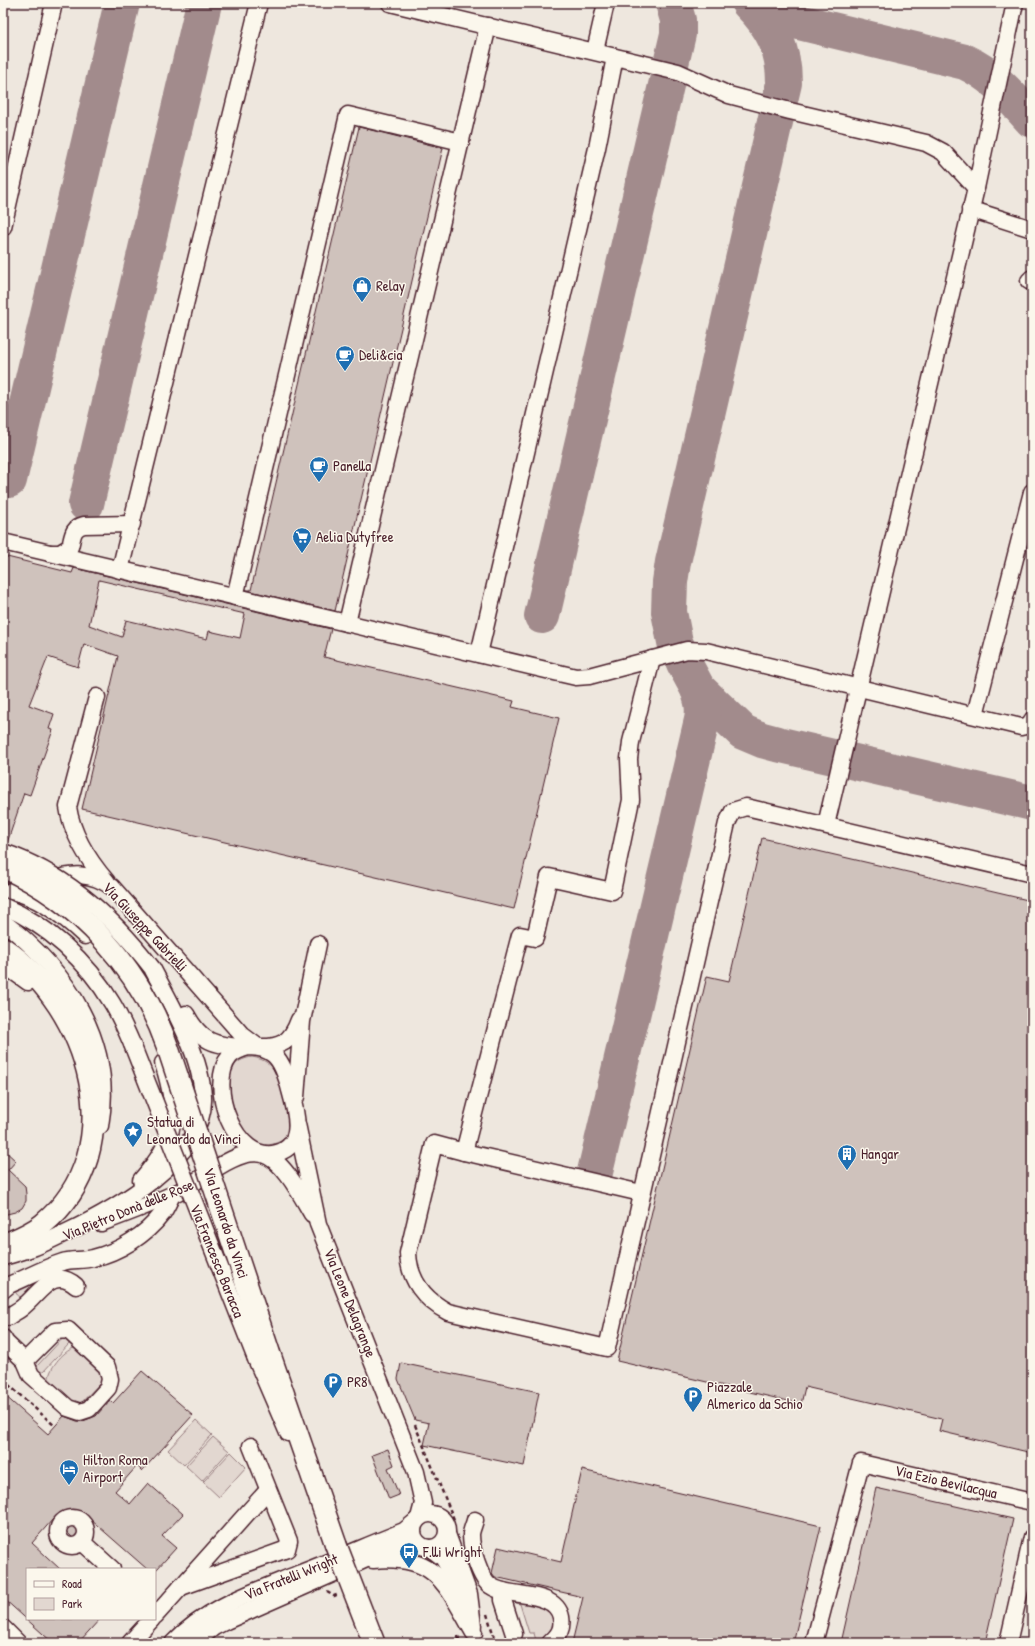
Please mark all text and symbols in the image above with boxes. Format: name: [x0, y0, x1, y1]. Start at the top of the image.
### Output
shop icon: Relay: [351, 275, 373, 303]
place label: Relay: [376, 275, 405, 296]
cafe icon: Deli&cia: [334, 344, 356, 372]
place label: Deli&cia: [359, 344, 403, 365]
cafe icon: Panella: [308, 455, 330, 483]
place label: Panella: [333, 455, 371, 476]
supermarket icon: Aelia Dutyfree: [291, 526, 313, 554]
place label: Aelia Dutyfree: [316, 526, 394, 547]
street label: Via Giuseppe Gabrielli: [98, 877, 193, 976]
place label: Statua di Leonardo da Vinci: [147, 1111, 241, 1149]
place icon: Statua di Leonardo da Vinci: [122, 1120, 144, 1148]
building icon: Hangar: [836, 1143, 858, 1171]
place label: Hangar: [861, 1143, 899, 1164]
street label: Via Leonardo da Vinci: [199, 1165, 254, 1281]
street label: Via Pietro Donà delle Rose: [59, 1174, 197, 1245]
street label: Via Francesco Baracca: [185, 1201, 250, 1321]
street label: Via Leone Delagrange: [319, 1245, 382, 1360]
parking icon: PR8: [322, 1371, 344, 1399]
place label: PR8: [347, 1371, 368, 1392]
place label: Piazzale Almerico da Schio: [707, 1376, 803, 1414]
parking icon: Piazzale Almerico da Schio: [682, 1385, 704, 1413]
place label: Hilton Roma Airport: [83, 1449, 148, 1487]
hotel icon: Hilton Roma Airport: [58, 1458, 80, 1486]
street label: Via Ezio Bevilacqua: [893, 1460, 999, 1504]
bus stop icon: F.lli Wright: [398, 1541, 420, 1569]
place label: F.lli Wright: [422, 1541, 482, 1562]
street label: Via Fratelli Wright: [241, 1548, 342, 1605]
legend: [26, 1568, 156, 1620]
text: Road: [62, 1575, 82, 1592]
text: Park: [62, 1595, 82, 1612]

